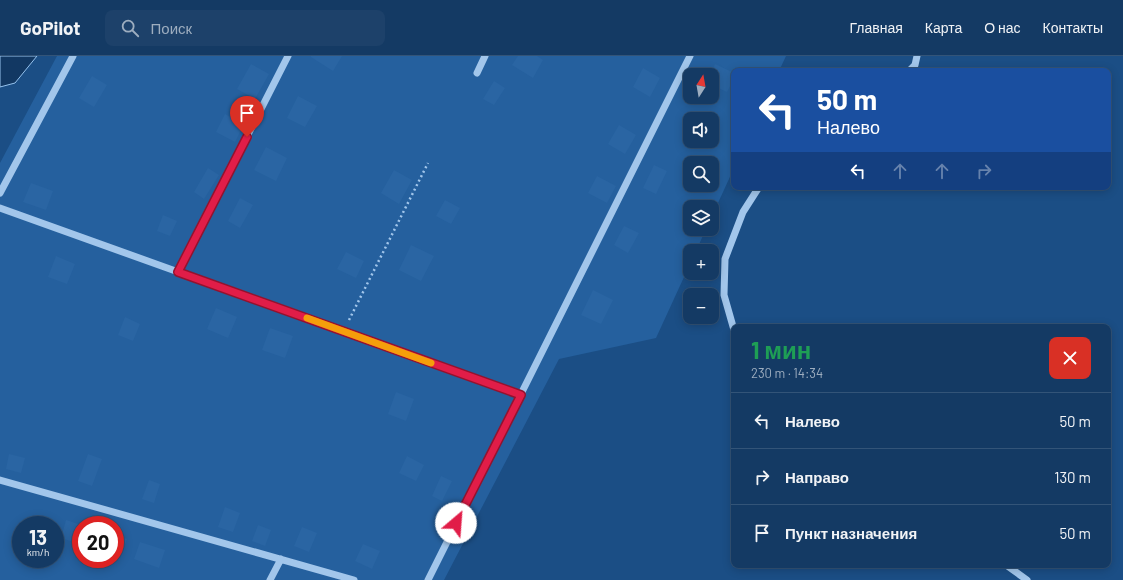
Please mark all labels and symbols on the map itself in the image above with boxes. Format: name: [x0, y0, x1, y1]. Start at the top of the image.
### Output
north arrow: [683, 68, 719, 104]
pin: [230, 96, 264, 137]
position arrow: [435, 502, 477, 544]
speed limit sign: 20: [72, 516, 124, 568]

